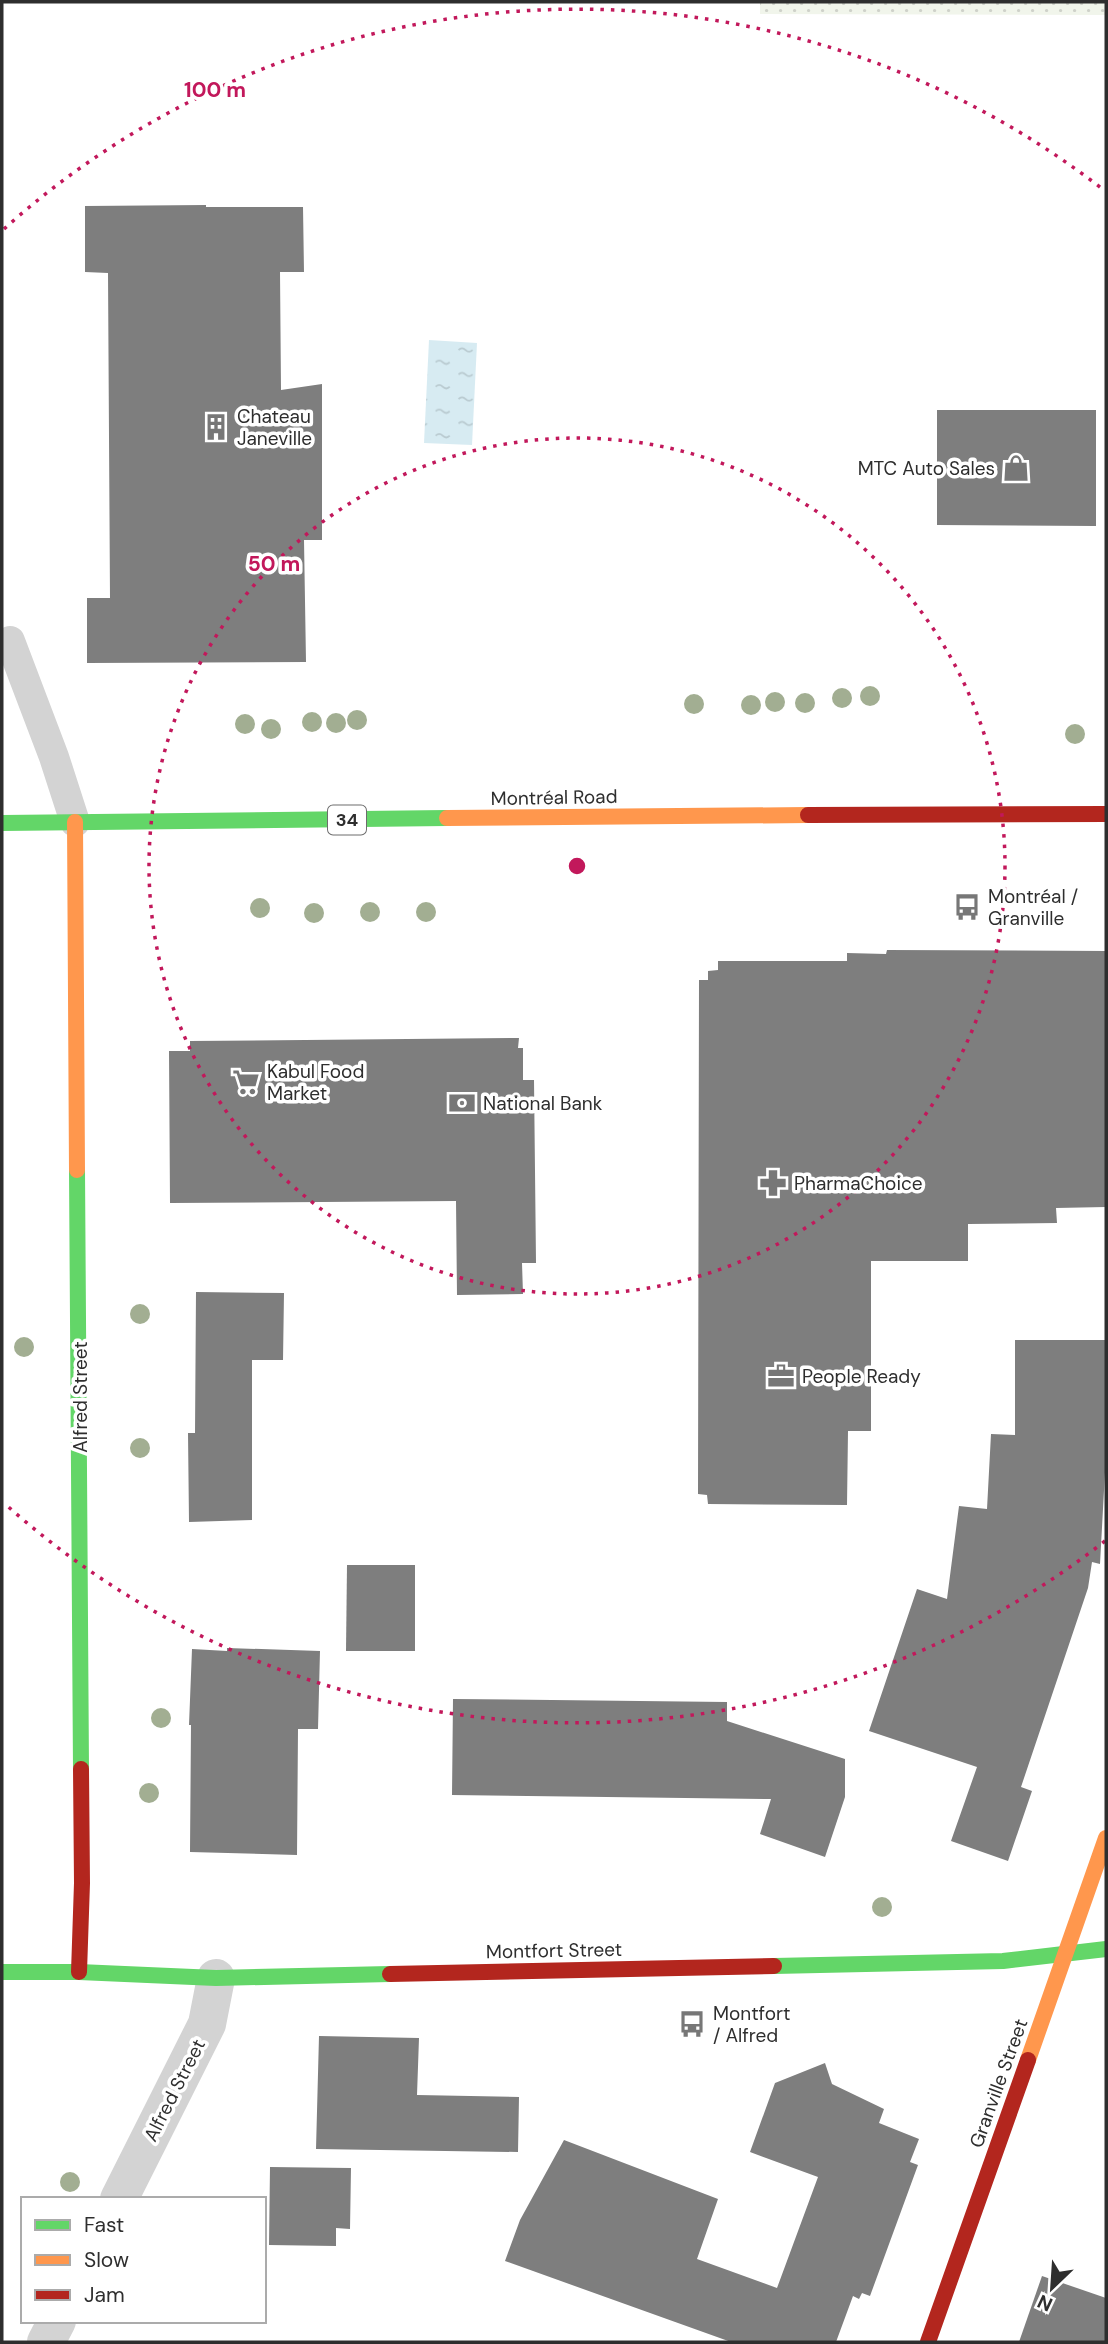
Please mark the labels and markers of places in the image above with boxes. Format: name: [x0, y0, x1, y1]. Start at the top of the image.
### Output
place label: Chateau Janeville: [237, 404, 312, 451]
building icon: Chateau Janeville: [201, 412, 231, 442]
shop icon: MTC Auto Sales: [1001, 453, 1031, 483]
place label: MTC Auto Sales: [858, 456, 995, 481]
centre of rings: [565, 854, 589, 878]
place label: Montréal / Granville: [988, 884, 1078, 931]
bus stop icon: Montréal / Granville: [952, 892, 982, 922]
place label: Kabul Food Market: [267, 1059, 364, 1106]
supermarket icon: Kabul Food Market: [231, 1067, 261, 1097]
bank icon: National Bank: [447, 1088, 477, 1118]
place label: National Bank: [483, 1091, 603, 1116]
pharmacy icon: PharmaChoice: [758, 1168, 788, 1198]
place label: PharmaChoice: [794, 1171, 923, 1196]
office icon: People Ready: [766, 1361, 796, 1391]
place label: People Ready: [802, 1364, 921, 1389]
place label: Montfort / Alfred: [713, 2001, 790, 2048]
bus stop icon: Montfort / Alfred: [677, 2009, 707, 2039]

